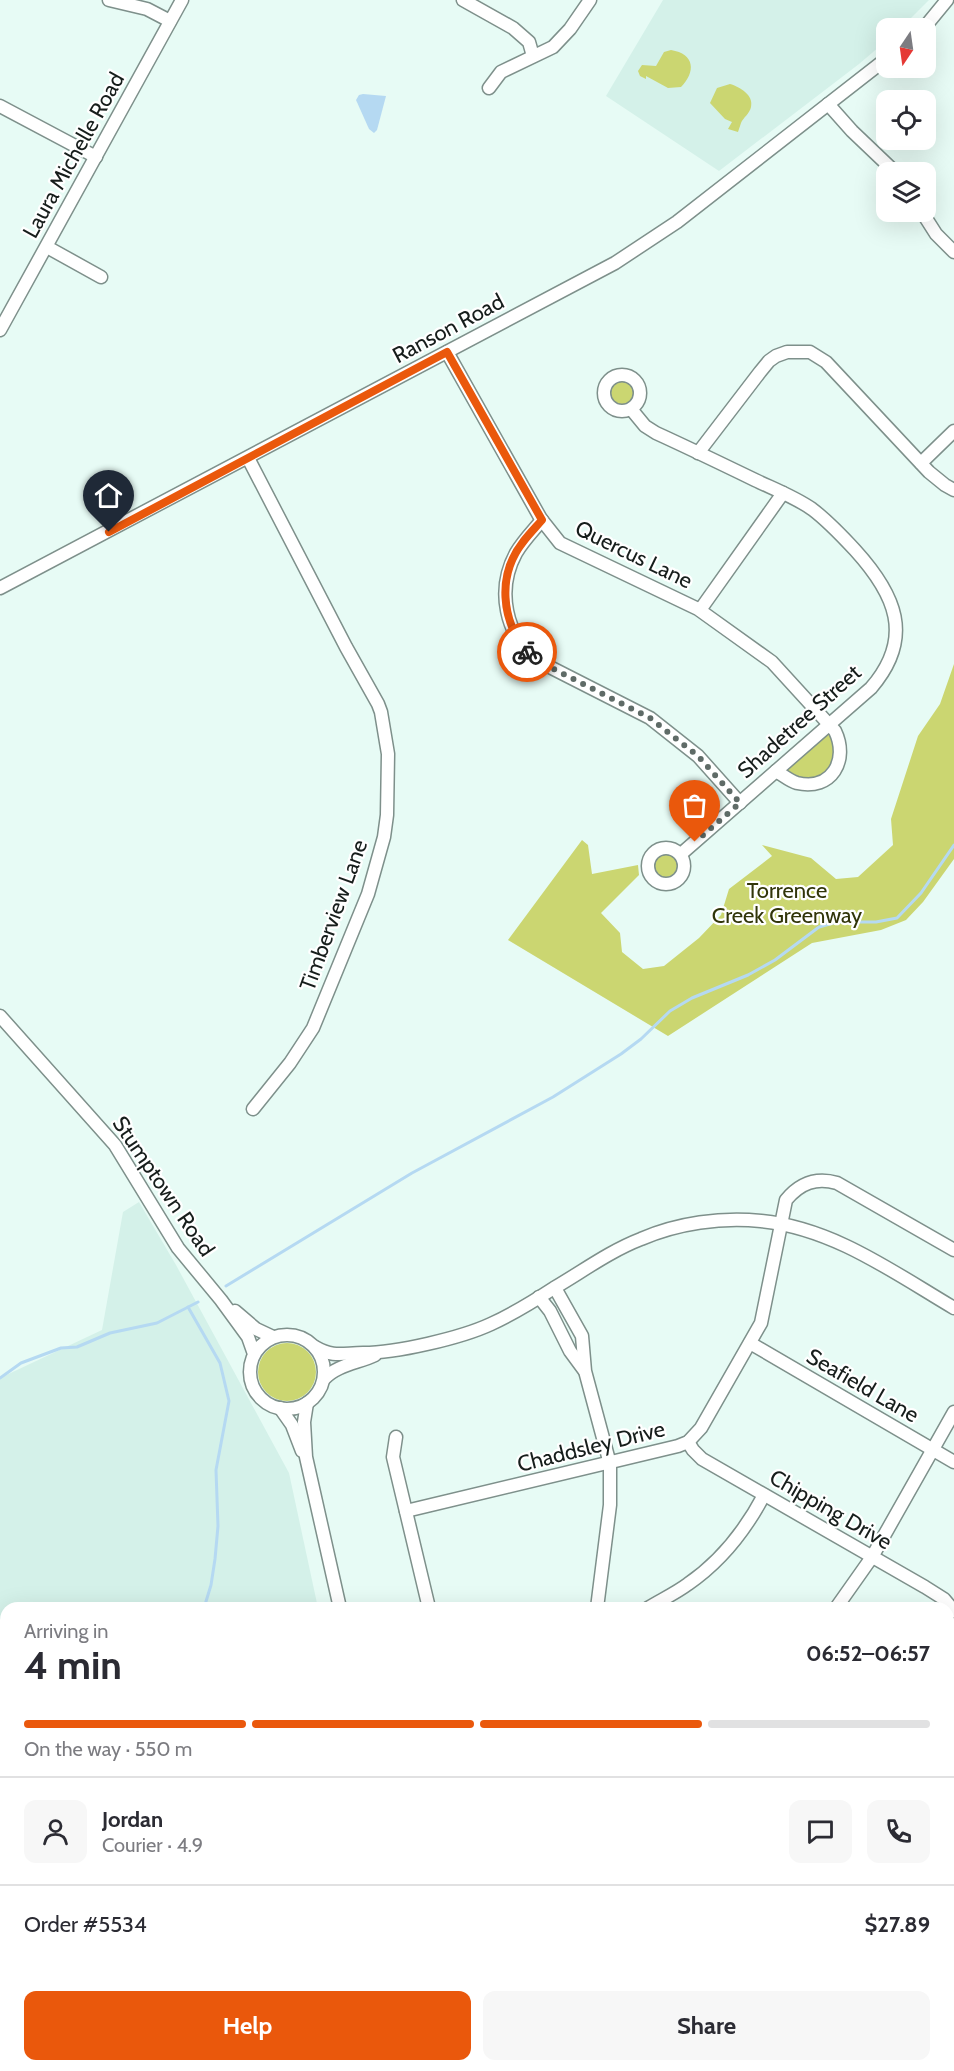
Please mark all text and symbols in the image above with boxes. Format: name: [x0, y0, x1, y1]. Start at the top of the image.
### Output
north arrow: [876, 18, 936, 78]
map controls: [876, 18, 936, 222]
street label: Laura Michelle Road: [17, 68, 130, 243]
button: locate: [876, 90, 936, 150]
button: layers: [876, 162, 936, 222]
street label: Ranson Road: [388, 288, 509, 369]
pin: [83, 470, 134, 532]
icon: home: [92, 479, 125, 512]
street label: Quercus Lane: [571, 514, 697, 594]
courier: [497, 622, 557, 682]
icon: bike: [511, 636, 544, 669]
street label: Shadetree Street: [732, 659, 867, 784]
pin: [669, 780, 720, 842]
icon: bag: [678, 789, 711, 822]
street label: Timberview Lane: [294, 836, 373, 994]
park label: Torrence Creek Greenway: [712, 877, 862, 929]
street label: Stumptown Road: [107, 1111, 220, 1261]
street label: Seafield Lane: [802, 1342, 924, 1428]
street label: Chaddsley Drive: [514, 1415, 668, 1478]
street label: Chipping Drive: [765, 1464, 897, 1555]
text: Arriving in: [24, 1619, 108, 1643]
text: 06:52–06:57: [806, 1640, 930, 1667]
text: 4 min: [24, 1641, 122, 1689]
text: On the way · 550 m: [24, 1737, 192, 1761]
button: person: [24, 1800, 87, 1863]
button: chat: [789, 1800, 852, 1863]
button: phone: [867, 1800, 930, 1863]
text: Jordan: [102, 1806, 163, 1833]
text: Courier · 4.9: [102, 1833, 203, 1857]
text: Order #5534: [24, 1911, 147, 1938]
text: $27.89: [865, 1911, 930, 1938]
button: Help: [24, 1991, 471, 2060]
button: Share: [483, 1991, 930, 2060]

